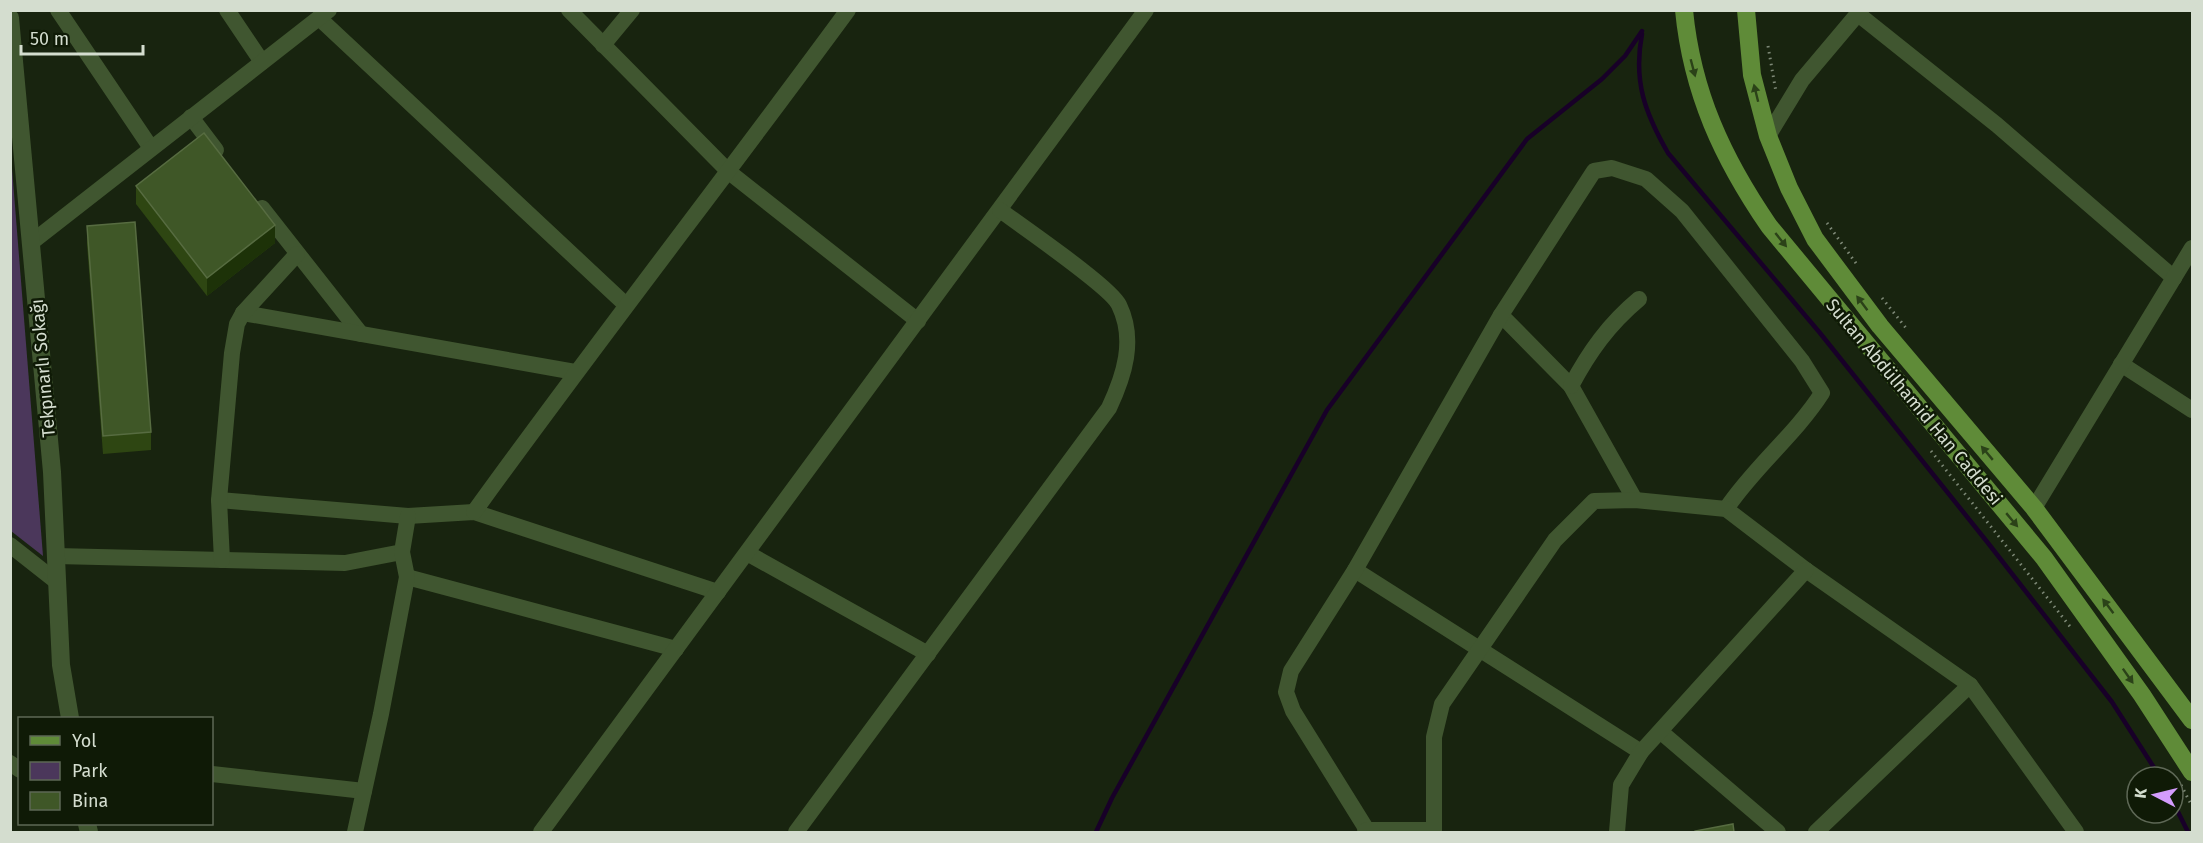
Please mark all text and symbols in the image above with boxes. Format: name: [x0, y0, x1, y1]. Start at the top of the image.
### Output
scale bar: [21, 18, 142, 56]
text: 50 m: [30, 28, 69, 50]
one-way arrow: [1689, 59, 1699, 77]
one-way arrow: [1751, 84, 1761, 103]
one-way arrow: [1774, 233, 1786, 248]
street label: Sultan Abdülhamid Han Caddesi: [1821, 294, 2007, 510]
one-way arrow: [1856, 295, 1868, 311]
street label: Tekpınarlı Sokağı: [26, 298, 60, 438]
one-way arrow: [1981, 446, 1994, 461]
one-way arrow: [2006, 512, 2019, 528]
one-way arrow: [2102, 598, 2114, 613]
one-way arrow: [2122, 669, 2134, 684]
legend: [18, 717, 213, 825]
text: Yol: [72, 730, 97, 752]
text: Park: [72, 760, 108, 782]
north arrow: [2125, 765, 2185, 825]
text: K: [2131, 786, 2151, 799]
text: Bina: [72, 790, 108, 812]

